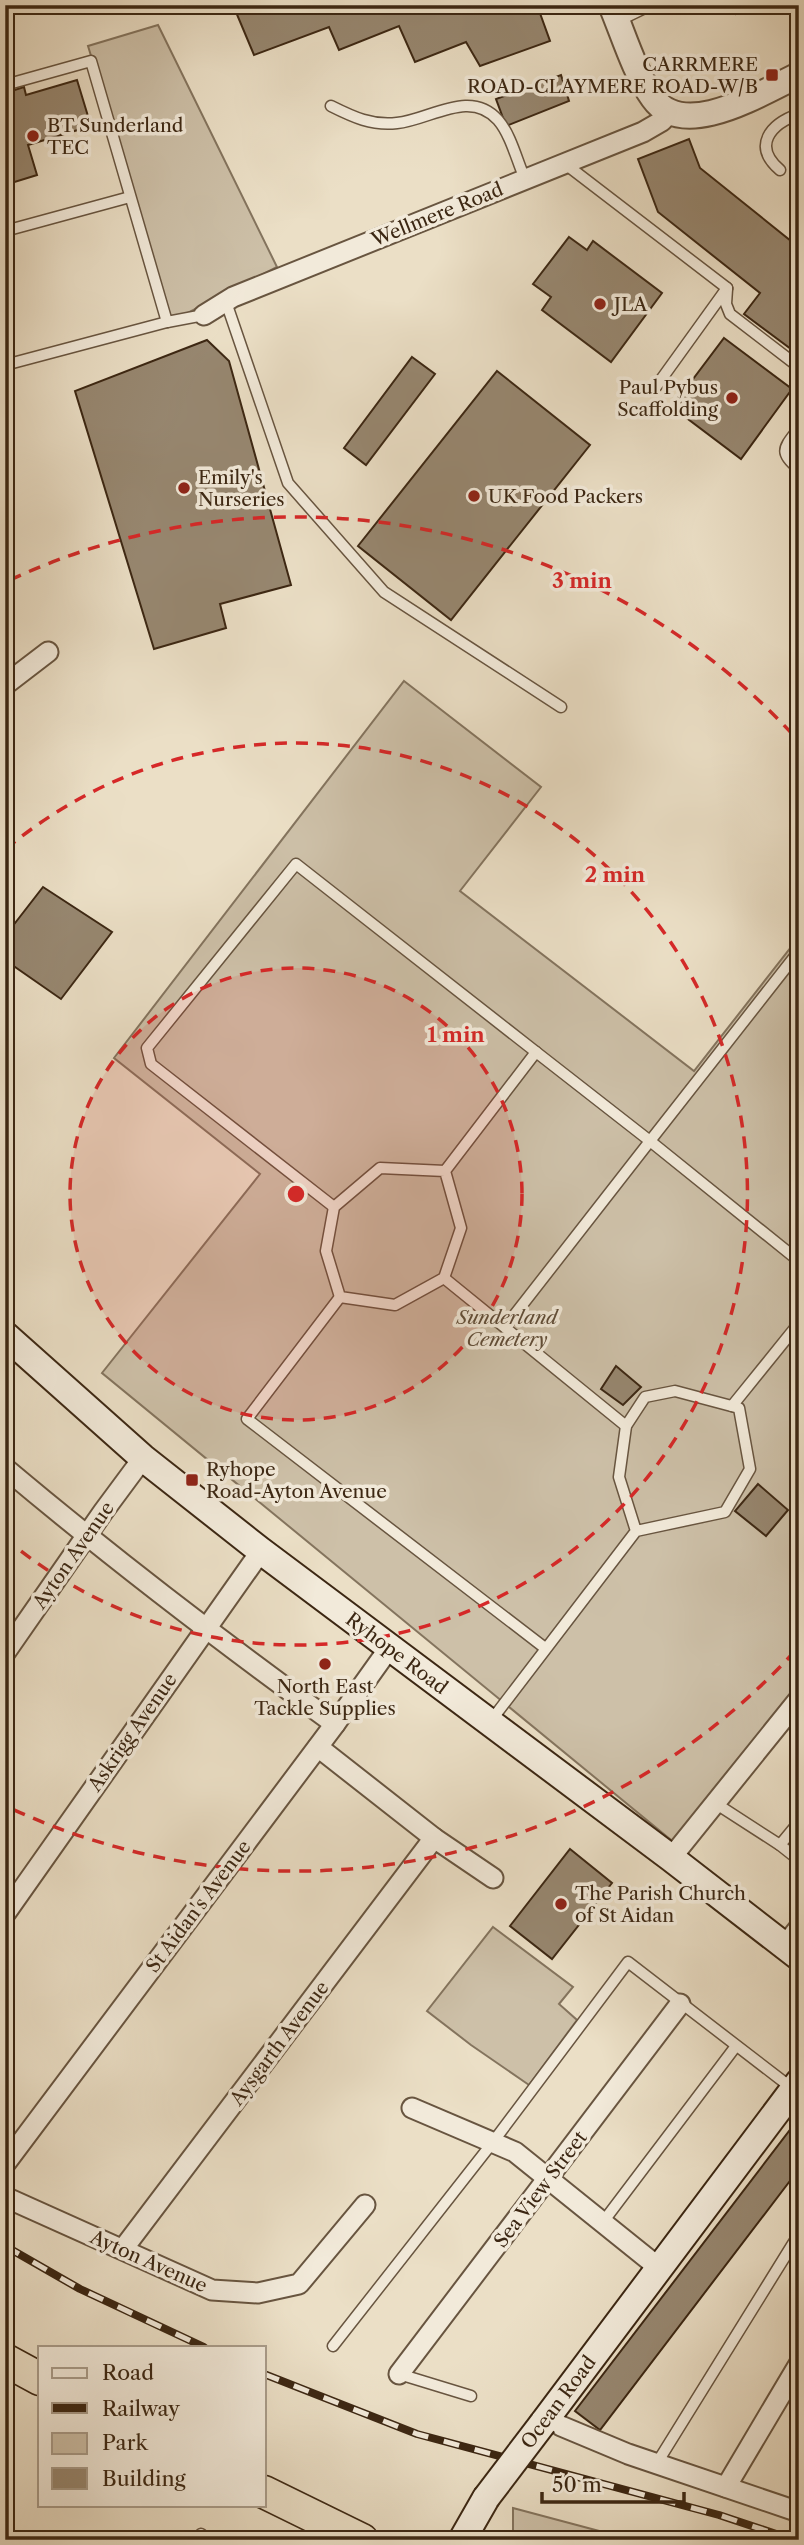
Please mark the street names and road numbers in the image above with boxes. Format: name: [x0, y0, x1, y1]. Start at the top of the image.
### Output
street label: Wellmere Road: [367, 177, 507, 252]
street label: Ayton Avenue: [27, 1497, 119, 1614]
street label: Ryhope Road: [341, 1608, 453, 1699]
street label: Askrigg Avenue: [83, 1669, 182, 1797]
street label: St Aidan's Avenue: [141, 1836, 256, 1977]
street label: Aysgarth Avenue: [225, 1977, 334, 2111]
street label: Sea View Street: [489, 2126, 592, 2252]
street label: Ayton Avenue: [86, 2225, 211, 2297]
street label: Ocean Road: [516, 2351, 601, 2453]

